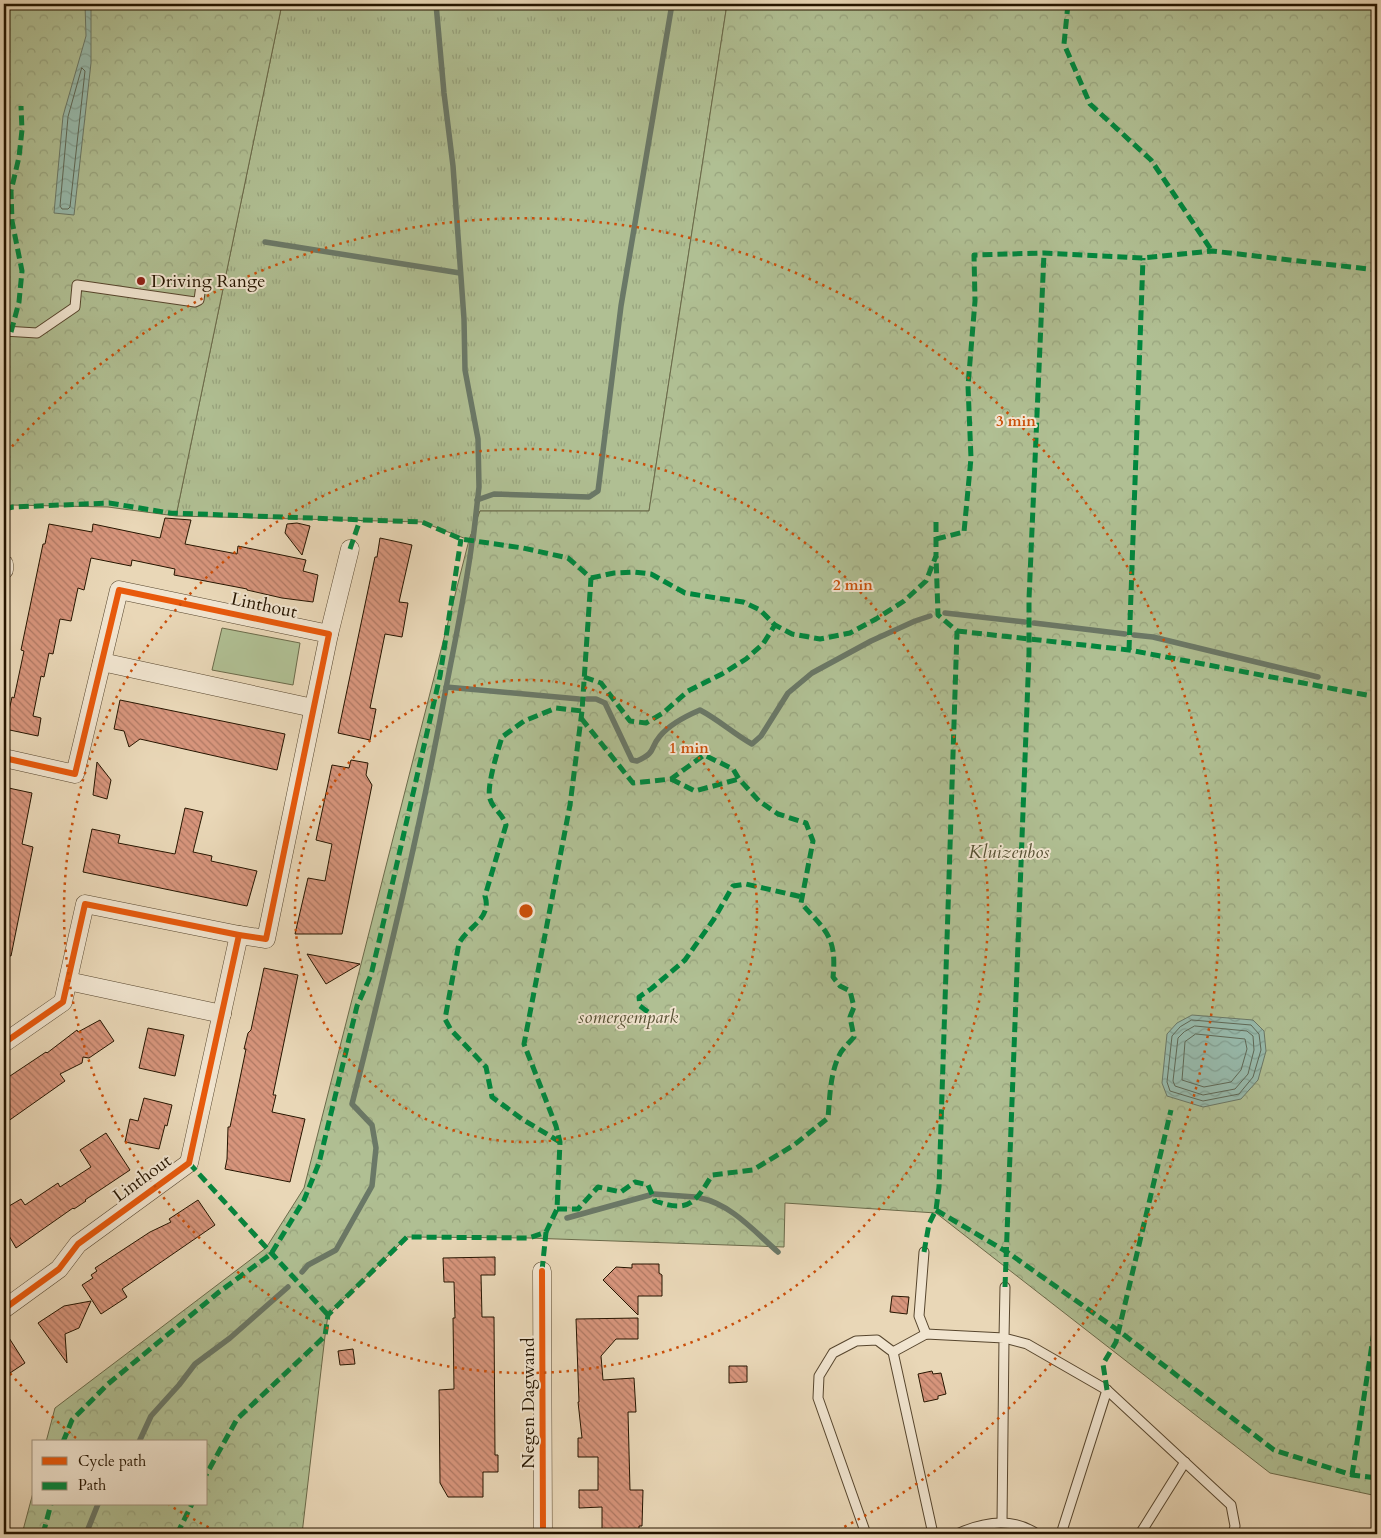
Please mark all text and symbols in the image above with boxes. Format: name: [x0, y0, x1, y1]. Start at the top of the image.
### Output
place label: Driving Range: [151, 269, 265, 294]
marker: Driving Range: [135, 275, 147, 287]
text: 3 min: [996, 411, 1036, 431]
text: 2 min: [833, 575, 873, 595]
street label: Linthout: [229, 586, 300, 625]
text: 1 min: [669, 738, 709, 758]
park label: Kluizenbos: [969, 840, 1049, 865]
centre of rings: [517, 902, 535, 920]
park label: somergempark: [578, 1005, 678, 1030]
street label: Linthout: [108, 1148, 177, 1208]
street label: Negen Dagwand: [516, 1337, 541, 1469]
legend: [32, 1440, 208, 1506]
text: Cycle path: [78, 1451, 147, 1471]
text: Path: [78, 1475, 107, 1495]

